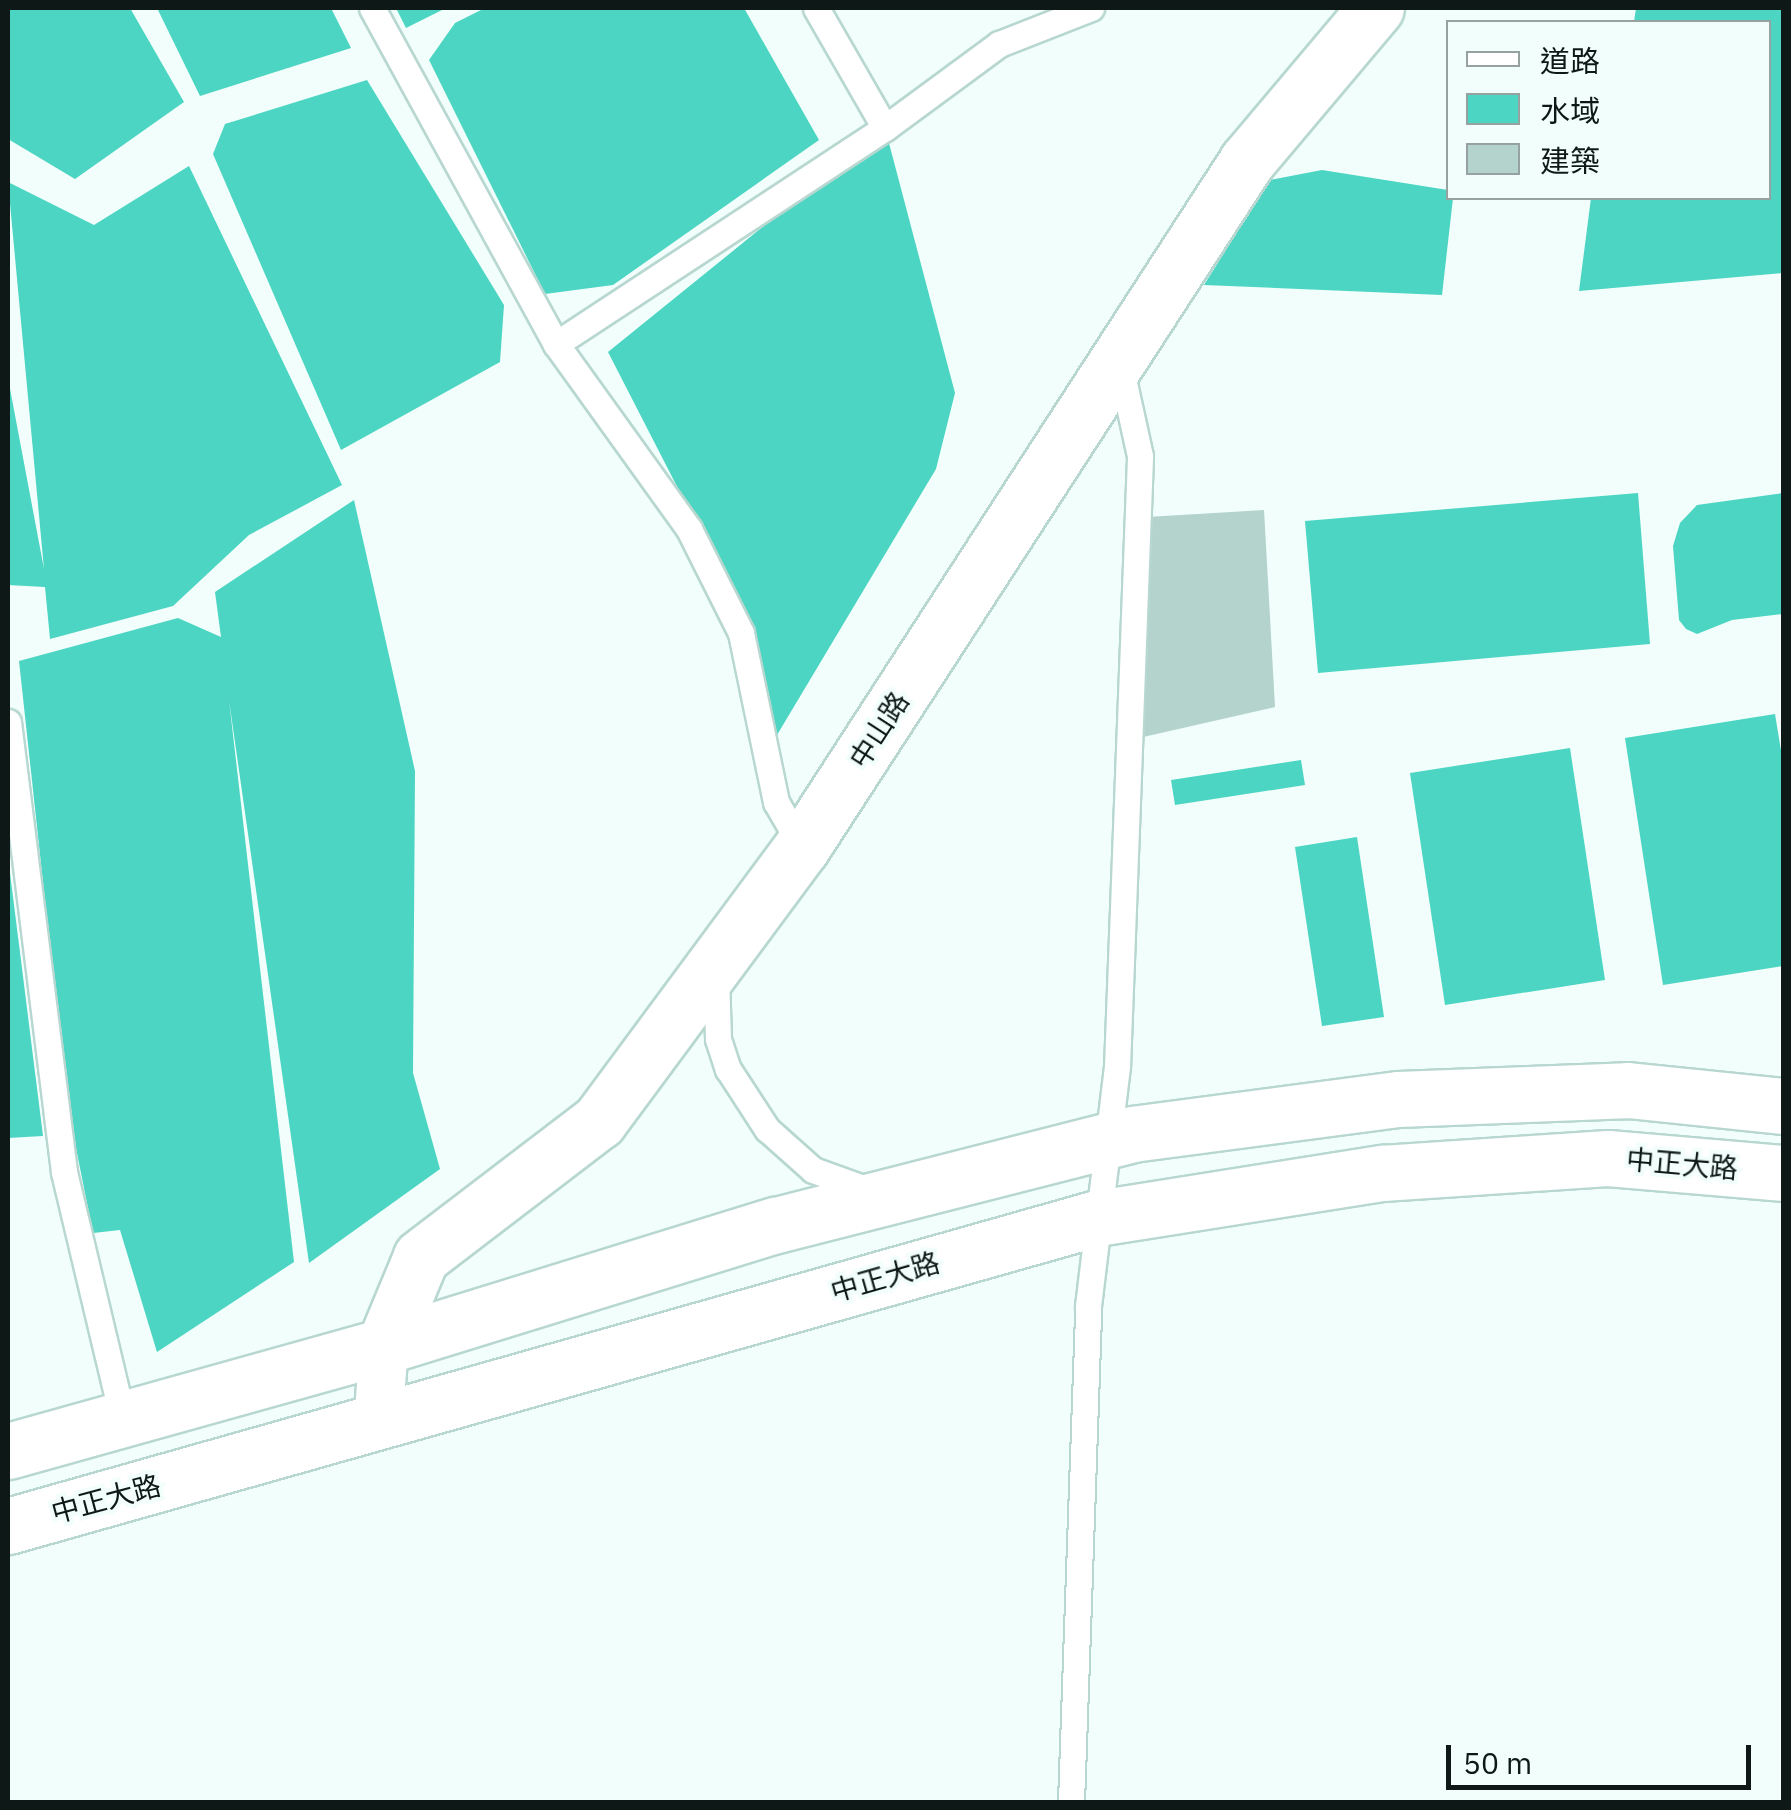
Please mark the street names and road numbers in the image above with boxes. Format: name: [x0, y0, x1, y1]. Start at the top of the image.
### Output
street label: 中山路: [842, 686, 916, 774]
street label: 中正大路: [1625, 1142, 1739, 1186]
street label: 中正大路: [827, 1245, 943, 1309]
street label: 中正大路: [48, 1468, 164, 1530]

